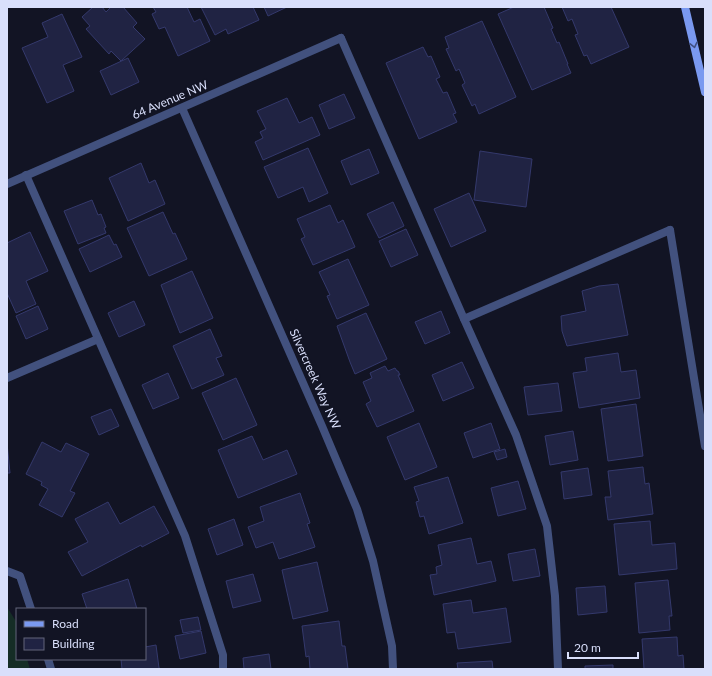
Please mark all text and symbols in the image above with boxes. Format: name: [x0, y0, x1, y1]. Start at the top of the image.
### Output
one-way arrow: [690, 42, 698, 48]
street label: 64 Avenue NW: [130, 77, 211, 122]
street label: Silvercreek Way NW: [287, 326, 345, 432]
legend: [16, 608, 146, 660]
text: Road: [52, 616, 79, 631]
scale bar: [568, 634, 638, 660]
text: Building: [52, 636, 95, 651]
text: 20 m: [574, 640, 601, 655]

